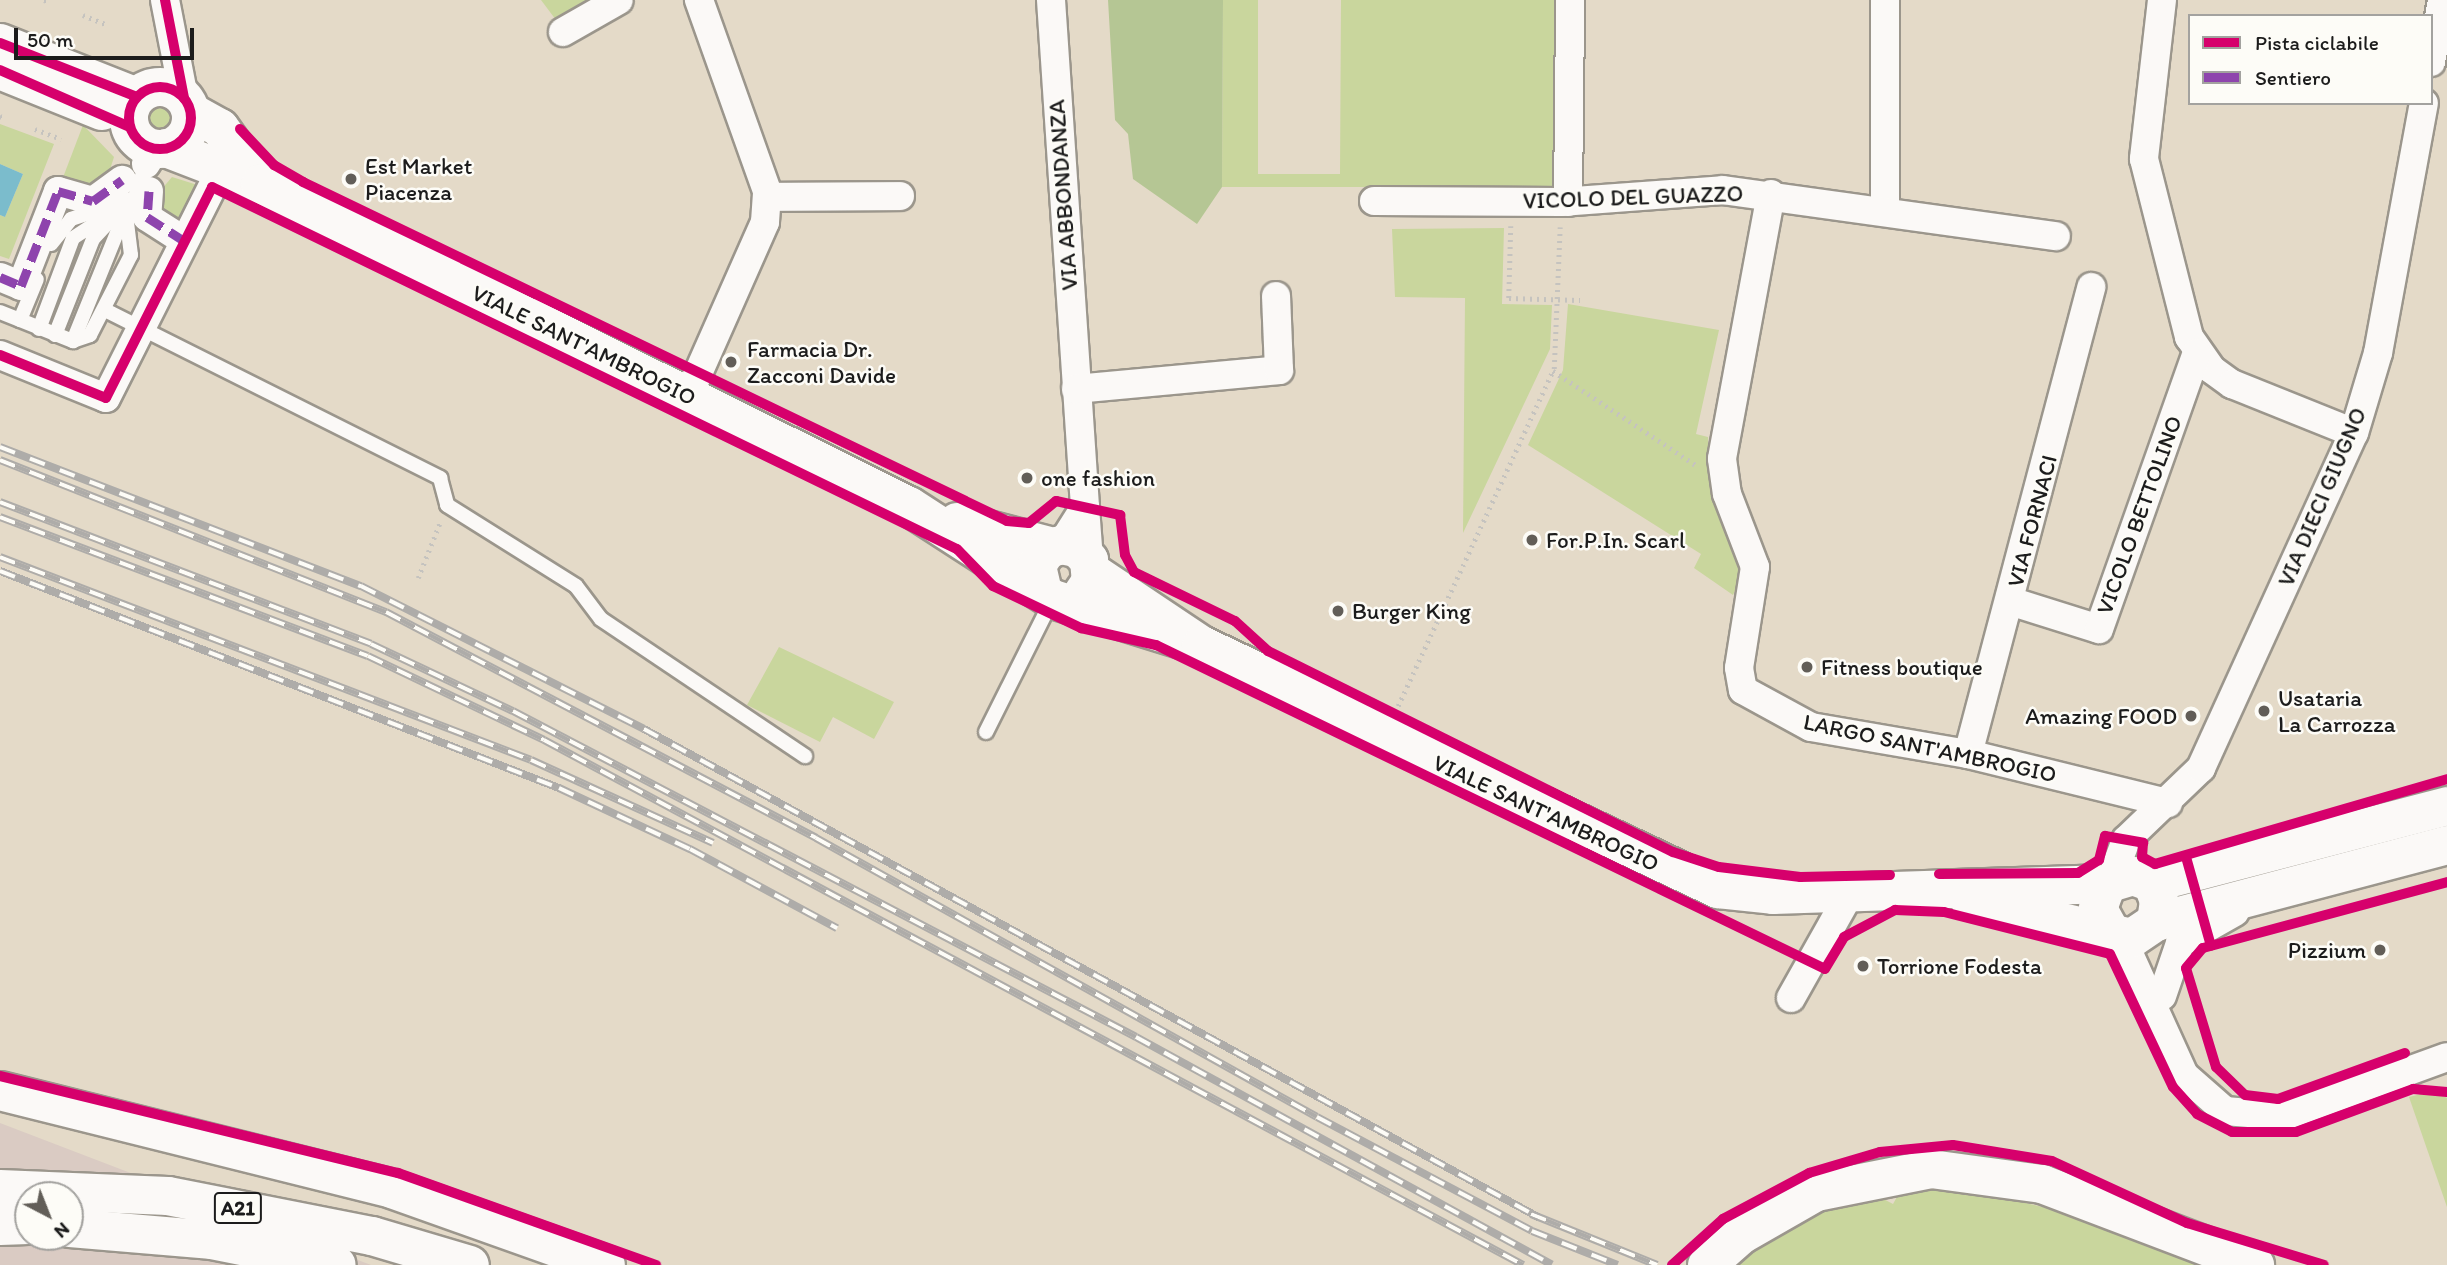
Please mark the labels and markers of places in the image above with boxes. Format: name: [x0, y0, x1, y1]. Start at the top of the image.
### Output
place label: Est Market Piacenza: [365, 152, 472, 206]
marker: Est Market Piacenza: [343, 171, 359, 187]
place label: Farmacia Dr. Zacconi Davide: [747, 335, 896, 389]
marker: Farmacia Dr. Zacconi Davide: [721, 352, 741, 372]
place label: one fashion: [1041, 464, 1155, 492]
marker: one fashion: [1019, 470, 1035, 486]
place label: For.P.In. Scarl: [1546, 526, 1685, 554]
marker: For.P.In. Scarl: [1524, 532, 1540, 548]
place label: Burger King: [1352, 597, 1471, 625]
marker: Burger King: [1330, 603, 1346, 619]
place label: Fitness boutique: [1821, 653, 1982, 681]
marker: Fitness boutique: [1799, 659, 1815, 675]
place label: Usataria La Carrozza: [2278, 684, 2396, 738]
place label: Amazing FOOD: [2025, 702, 2177, 730]
marker: Usataria La Carrozza: [2256, 703, 2272, 719]
marker: Amazing FOOD: [2183, 708, 2199, 724]
place label: Pizzium: [2288, 936, 2366, 964]
marker: Pizzium: [2372, 942, 2388, 958]
place label: Torrione Fodesta: [1877, 952, 2041, 980]
marker: Torrione Fodesta: [1855, 958, 1871, 974]

